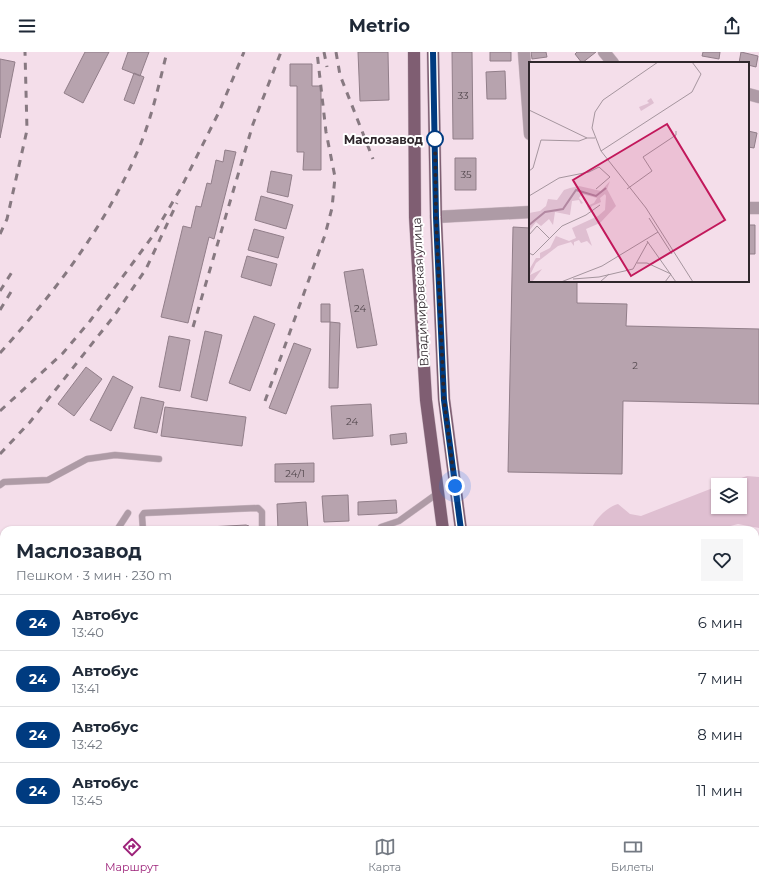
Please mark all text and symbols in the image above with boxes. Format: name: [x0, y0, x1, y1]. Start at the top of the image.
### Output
icon: menu: [16, 15, 38, 37]
text: Metrio: [349, 15, 410, 37]
icon: share: [721, 15, 743, 37]
inset map: [529, 62, 749, 282]
house number: 33: [457, 89, 469, 102]
marker: Маслозавод: [426, 130, 444, 148]
place label: Маслозавод: [344, 132, 424, 147]
house number: 35: [460, 168, 472, 181]
street label: Владимировская улица: [409, 217, 431, 367]
house number: 24: [354, 302, 366, 315]
house number: 2: [632, 359, 638, 372]
house number: 24: [346, 415, 358, 428]
house number: 24/1: [285, 467, 305, 480]
your location: [445, 476, 465, 496]
map controls: [711, 478, 747, 514]
button: layers: [711, 478, 747, 514]
button: heart: [701, 539, 743, 581]
text: Маслозавод: [16, 540, 142, 563]
text: Пешком · 3 мин · 230 m: [16, 567, 172, 583]
text: Автобус: [72, 605, 139, 624]
text: 6 мин: [698, 613, 743, 632]
text: 24: [29, 614, 47, 632]
text: 13:40: [72, 624, 104, 640]
text: Автобус: [72, 661, 139, 680]
text: 7 мин: [698, 669, 743, 688]
text: 24: [29, 670, 47, 688]
text: 13:41: [72, 680, 100, 696]
text: Автобус: [72, 717, 139, 736]
text: 8 мин: [697, 725, 743, 744]
text: 24: [29, 726, 47, 744]
text: 13:42: [72, 736, 103, 752]
text: Автобус: [72, 773, 139, 792]
text: 11 мин: [696, 781, 743, 800]
text: 24: [29, 782, 47, 800]
text: 13:45: [72, 792, 103, 808]
tab: Маршрут: [105, 836, 158, 874]
tab: Карта: [368, 836, 401, 874]
tab: Билеты: [611, 836, 654, 874]

